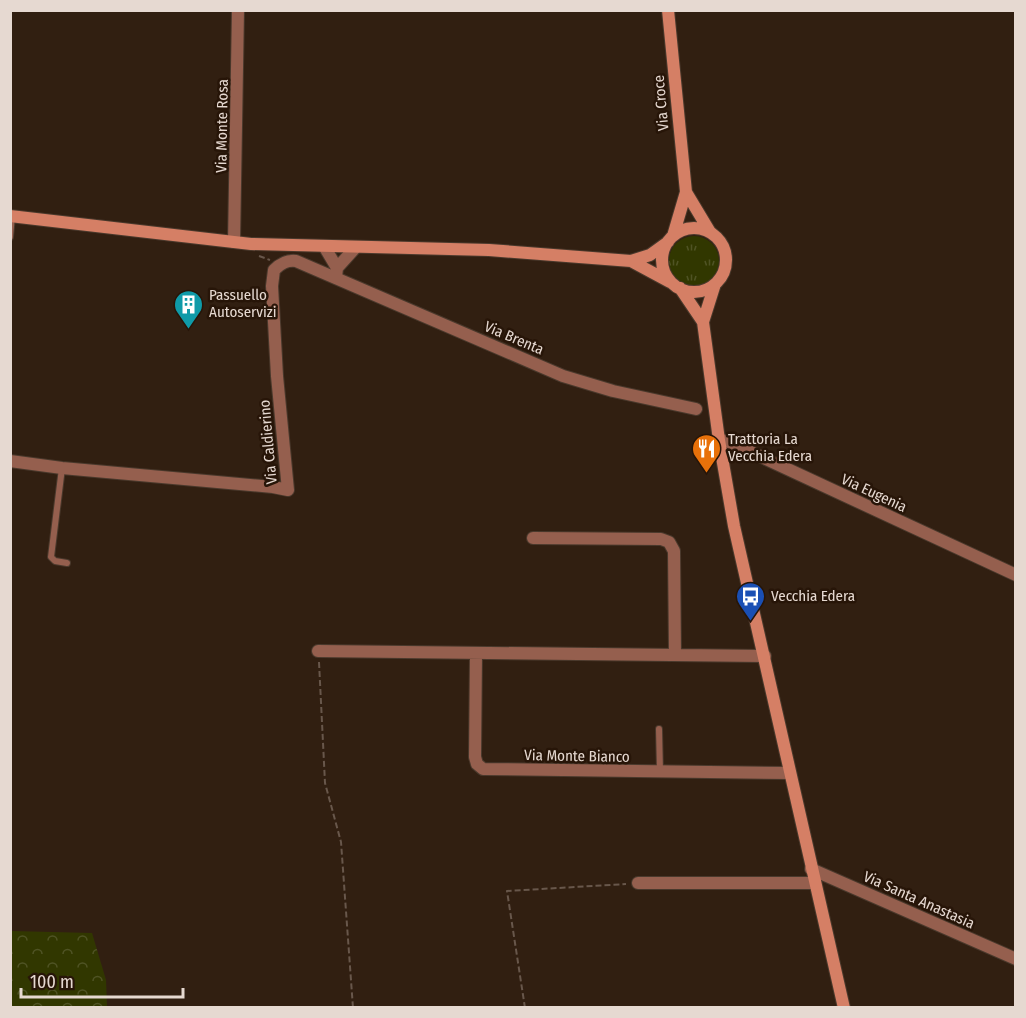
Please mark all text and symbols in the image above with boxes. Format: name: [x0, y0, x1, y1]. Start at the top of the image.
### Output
street label: Via Croce: [650, 74, 672, 132]
street label: Via Monte Rosa: [212, 79, 232, 173]
place label: Passuello Autoservizi: [209, 286, 277, 321]
building icon: Passuello Autoservizi: [172, 288, 204, 330]
street label: Via Brenta: [482, 317, 546, 359]
street label: Via Caldierino: [255, 399, 281, 485]
place label: Trattoria La Vecchia Edera: [728, 430, 812, 465]
restaurant icon: Trattoria La Vecchia Edera: [691, 432, 723, 474]
street label: Via Eugenia: [838, 470, 910, 516]
bus stop icon: Vecchia Edera: [734, 580, 766, 622]
place label: Vecchia Edera: [771, 587, 855, 605]
street label: Via Monte Bianco: [524, 746, 630, 766]
street label: Via Santa Anastasia: [861, 867, 977, 933]
scale bar: [21, 961, 183, 999]
text: 100 m: [30, 971, 74, 993]

